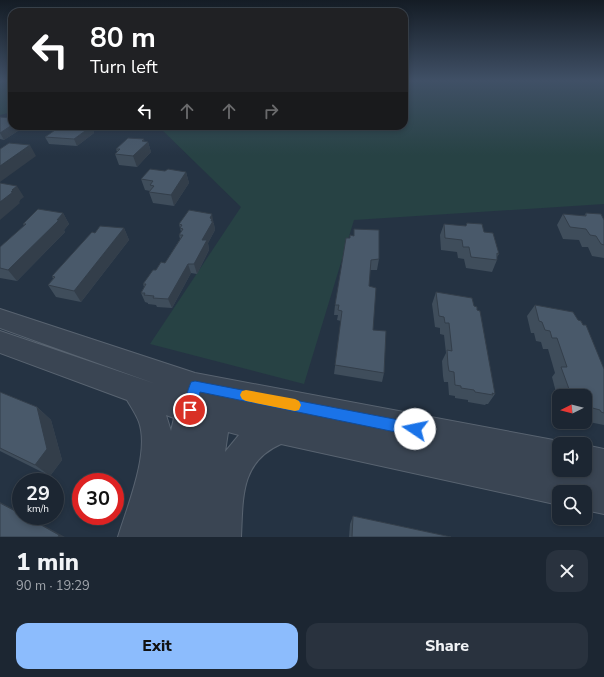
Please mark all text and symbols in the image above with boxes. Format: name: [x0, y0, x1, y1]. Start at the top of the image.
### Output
text: 80 m: [90, 19, 156, 57]
icon: left: [24, 24, 76, 76]
text: Turn left: [90, 55, 158, 79]
icon: left: [134, 100, 156, 122]
icon: ahead: [176, 100, 198, 122]
icon: ahead: [218, 100, 240, 122]
icon: right: [260, 100, 282, 122]
north arrow: [552, 389, 592, 429]
map controls: [552, 389, 592, 525]
pin: [173, 393, 207, 427]
icon: arrive: [179, 399, 201, 421]
position arrow: [394, 408, 436, 450]
button: sound: [552, 437, 592, 477]
speed limit sign: 30: [72, 473, 124, 525]
text: 29: [26, 480, 50, 507]
button: search: [552, 485, 592, 525]
text: km/h: [27, 502, 49, 516]
text: 1 min: [16, 546, 79, 578]
button: close: [546, 550, 588, 592]
text: 90 m · 19:29: [16, 577, 90, 595]
button: Exit: [16, 623, 298, 669]
button: Share: [306, 623, 588, 669]

